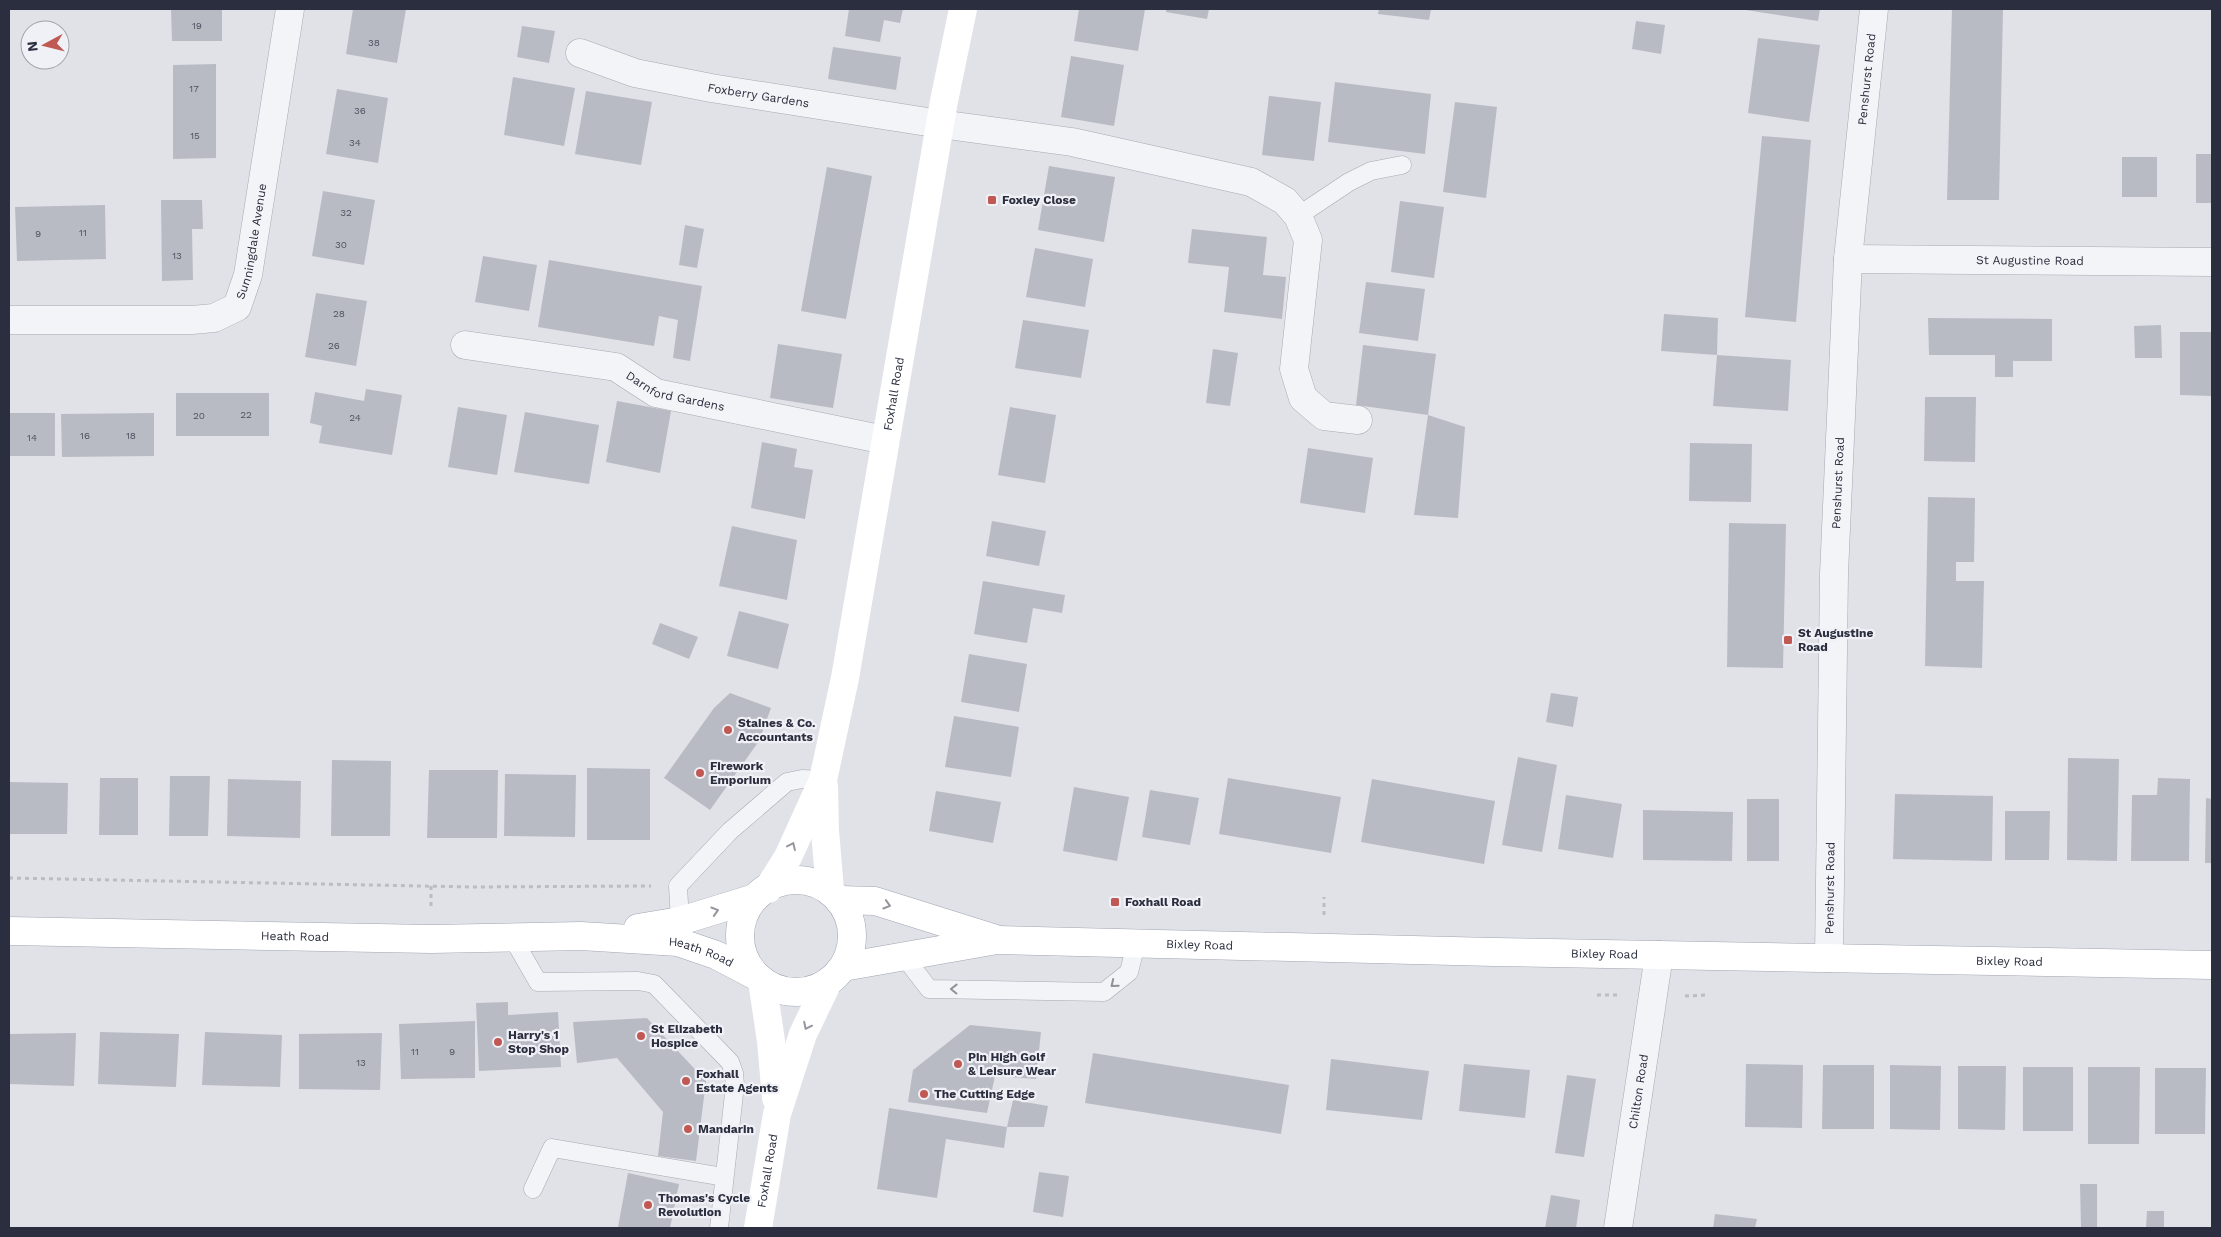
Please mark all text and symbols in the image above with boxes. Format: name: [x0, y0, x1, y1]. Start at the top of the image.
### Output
north arrow: [20, 20, 70, 70]
house number: 19: [192, 20, 202, 31]
street label: Penshurst Road: [1855, 33, 1878, 126]
house number: 38: [368, 37, 380, 48]
text: N: [24, 40, 41, 53]
street label: Foxberry Gardens: [706, 80, 810, 110]
house number: 17: [189, 83, 199, 94]
house number: 36: [354, 105, 366, 116]
house number: 15: [190, 130, 200, 141]
house number: 34: [349, 137, 361, 148]
street label: Sunningdale Avenue: [233, 182, 269, 301]
place label: Foxley Close: [1002, 193, 1076, 207]
marker: Foxley Close: [986, 194, 998, 206]
house number: 32: [340, 207, 352, 218]
house number: 11: [79, 227, 87, 238]
house number: 9: [35, 228, 41, 239]
house number: 30: [335, 239, 347, 250]
house number: 13: [172, 250, 182, 261]
street label: St Augustine Road: [1976, 253, 2084, 268]
house number: 28: [333, 308, 345, 319]
house number: 26: [328, 340, 340, 351]
street label: Foxhall Road: [881, 356, 907, 432]
street label: Darnford Gardens: [623, 368, 726, 414]
house number: 22: [240, 409, 252, 420]
house number: 20: [193, 410, 205, 421]
house number: 24: [349, 412, 361, 423]
house number: 16: [80, 430, 90, 441]
house number: 18: [126, 430, 136, 441]
house number: 14: [27, 432, 37, 443]
street label: Penshurst Road: [1829, 437, 1847, 529]
place label: St Augustine Road: [1798, 626, 1873, 654]
marker: St Augustine Road: [1782, 634, 1794, 646]
place label: Staines & Co. Accountants: [738, 716, 816, 744]
marker: Staines & Co. Accountants: [722, 724, 734, 736]
place label: Firework Emporium: [710, 759, 771, 787]
marker: Firework Emporium: [694, 767, 706, 779]
street label: Penshurst Road: [1822, 842, 1838, 934]
one-way arrow: [786, 843, 796, 852]
place label: Foxhall Road: [1125, 895, 1201, 909]
marker: Foxhall Road: [1109, 896, 1121, 908]
one-way arrow: [883, 899, 891, 909]
one-way arrow: [710, 906, 718, 916]
street label: Heath Road: [261, 929, 329, 944]
street label: Heath Road: [668, 934, 736, 970]
street label: Bixley Road: [1166, 937, 1233, 953]
street label: Bixley Road: [1571, 946, 1638, 962]
street label: Bixley Road: [1976, 954, 2043, 969]
one-way arrow: [1111, 979, 1120, 987]
one-way arrow: [950, 984, 958, 994]
one-way arrow: [803, 1021, 813, 1030]
place label: St Elizabeth Hospice: [651, 1022, 723, 1050]
place label: Harry's 1 Stop Shop: [508, 1028, 569, 1056]
marker: St Elizabeth Hospice: [635, 1030, 647, 1042]
marker: Harry's 1 Stop Shop: [492, 1036, 504, 1048]
house number: 11: [411, 1046, 419, 1057]
house number: 9: [449, 1046, 455, 1057]
place label: Pin High Golf & Leisure Wear: [968, 1050, 1057, 1078]
street label: Chilton Road: [1626, 1053, 1651, 1130]
house number: 13: [356, 1057, 366, 1068]
marker: Pin High Golf & Leisure Wear: [952, 1058, 964, 1070]
place label: Foxhall Estate Agents: [696, 1067, 779, 1095]
marker: Foxhall Estate Agents: [680, 1075, 692, 1087]
place label: The Cutting Edge: [934, 1087, 1035, 1101]
marker: The Cutting Edge: [918, 1088, 930, 1100]
place label: Mandarin: [698, 1122, 754, 1136]
marker: Mandarin: [682, 1123, 694, 1135]
street label: Foxhall Road: [754, 1133, 781, 1209]
place label: Thomas's Cycle Revolution: [658, 1191, 750, 1219]
marker: Thomas's Cycle Revolution: [642, 1199, 654, 1211]

